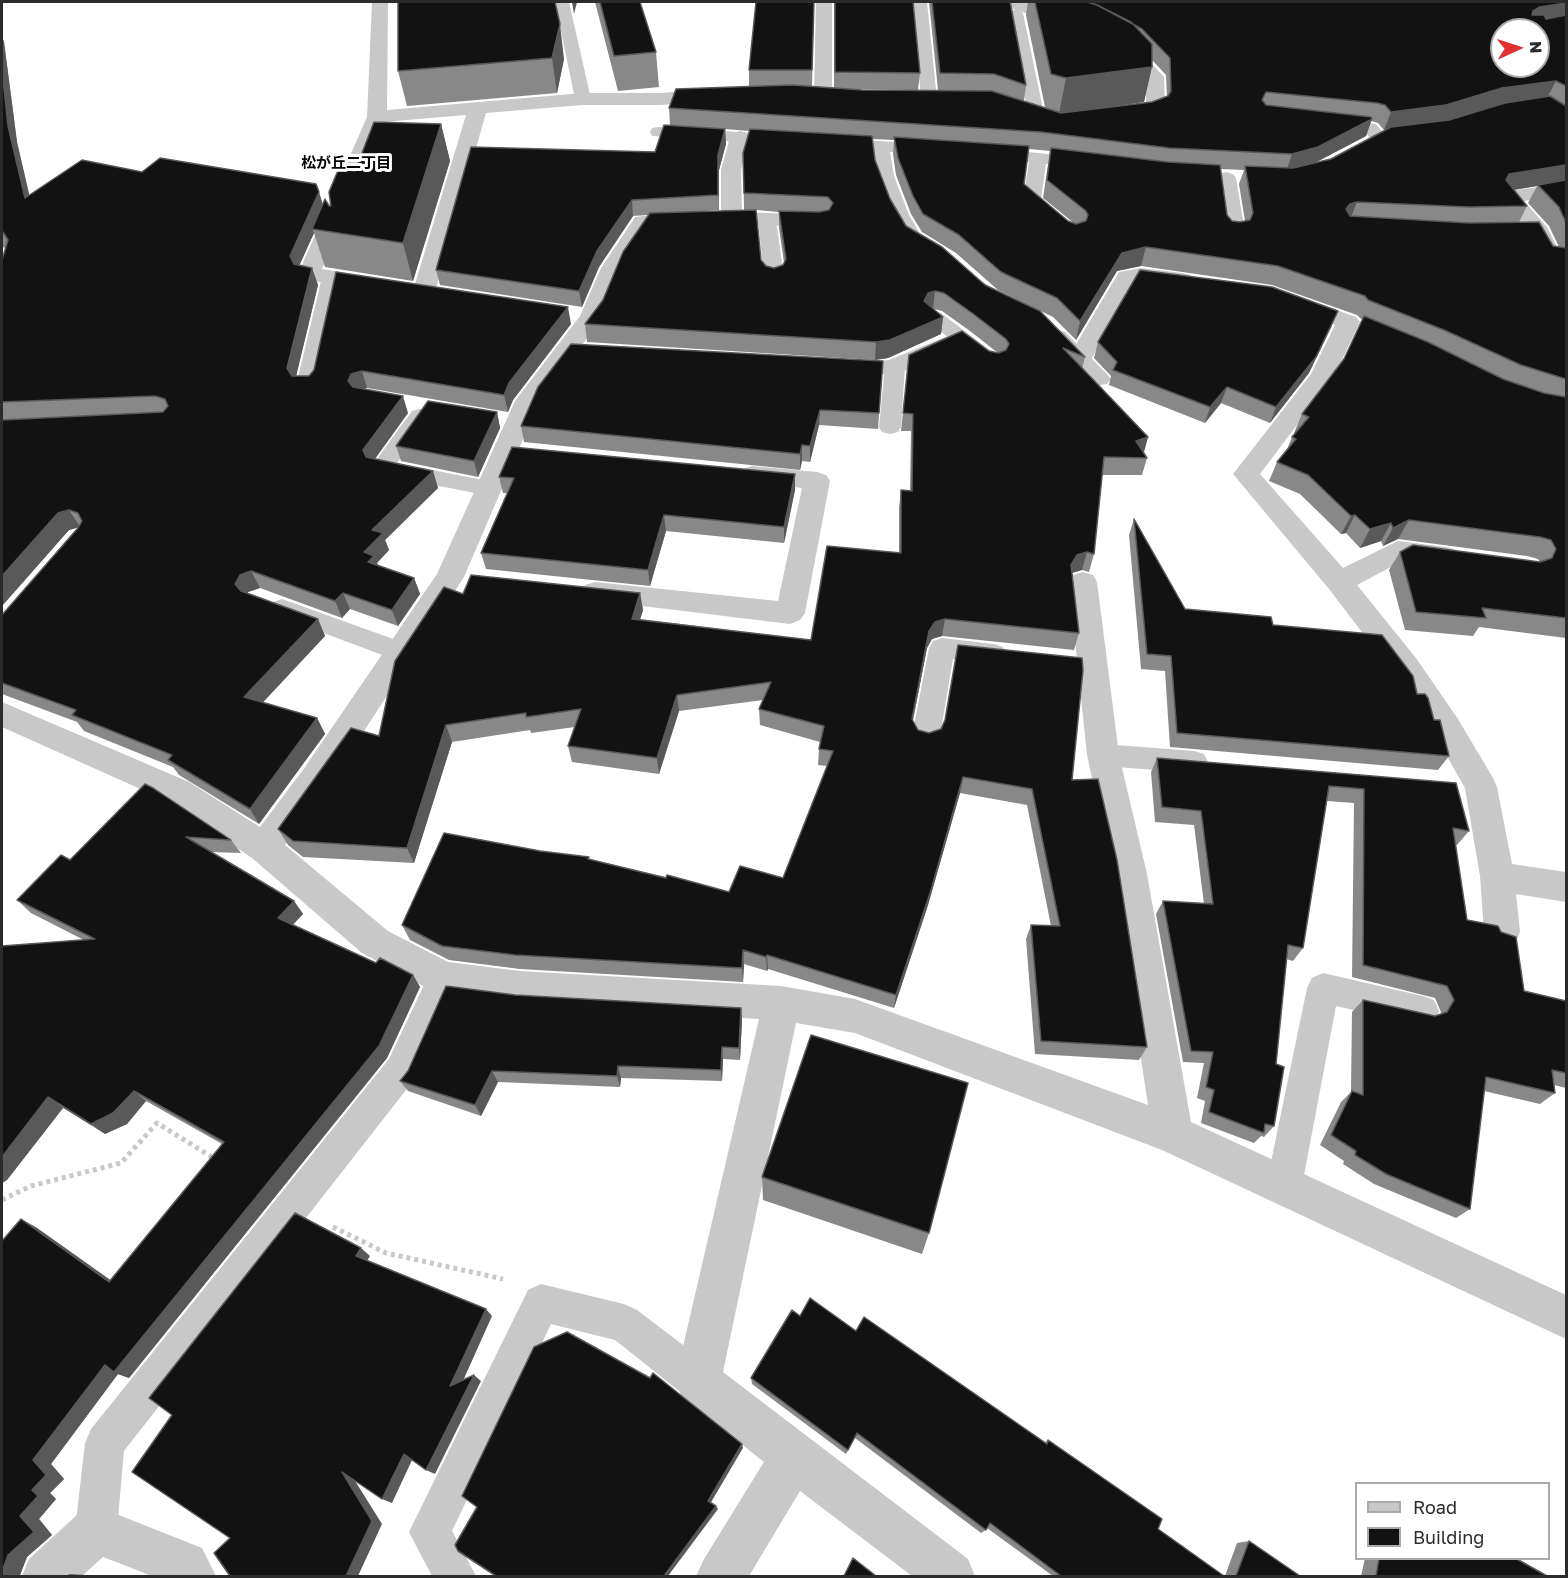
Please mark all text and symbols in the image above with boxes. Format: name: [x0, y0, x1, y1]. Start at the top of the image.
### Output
north arrow: [1490, 18, 1550, 78]
text: N: [1526, 41, 1546, 54]
district label: 松が丘二丁目: [301, 154, 391, 172]
legend: [1355, 1482, 1550, 1560]
text: Road: [1413, 1496, 1457, 1518]
text: Building: [1413, 1526, 1484, 1548]

